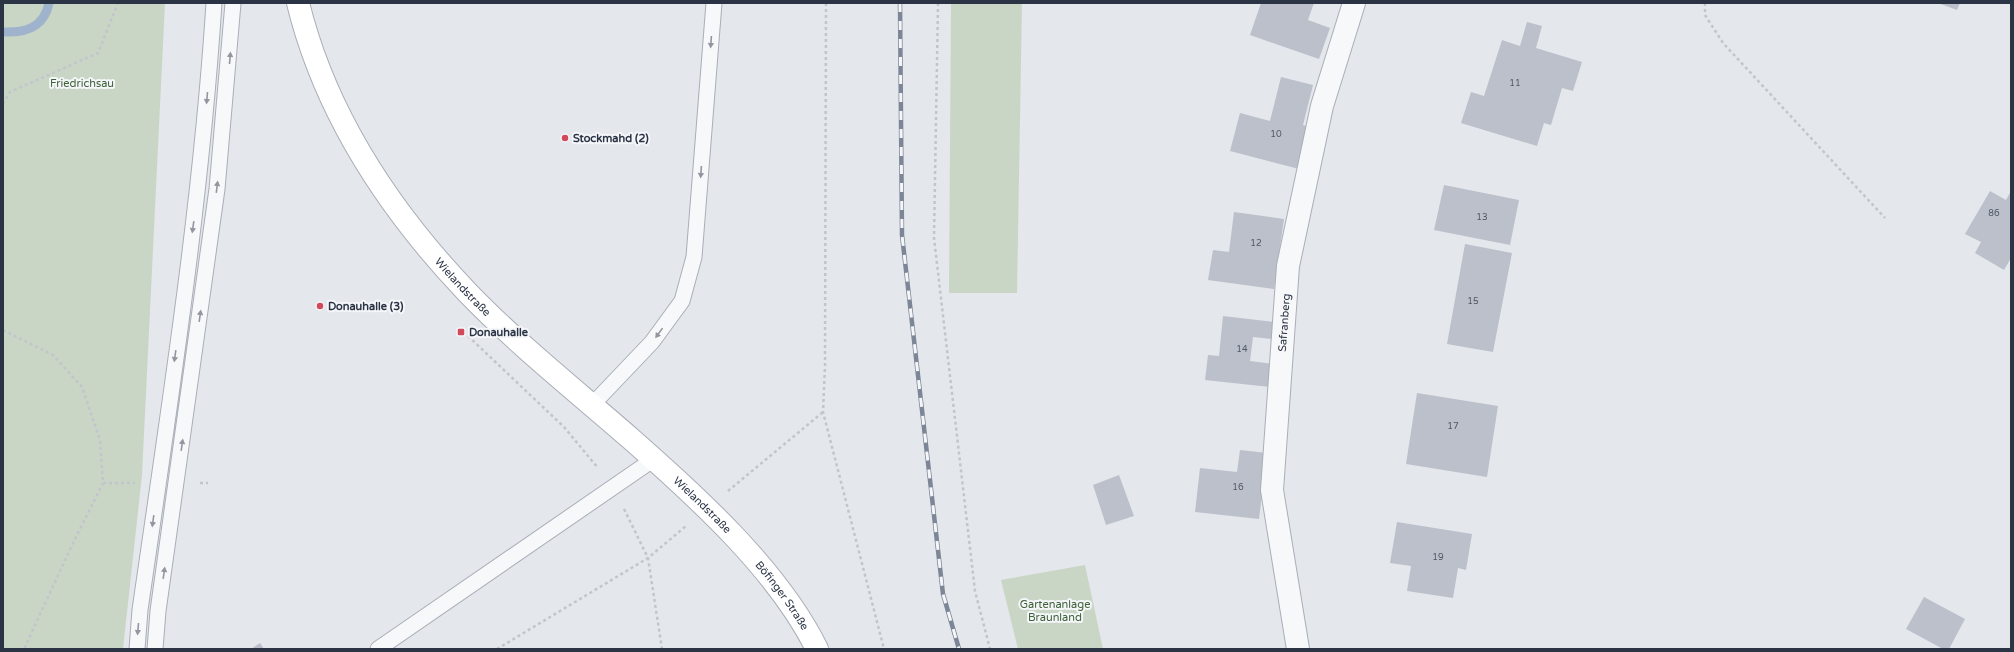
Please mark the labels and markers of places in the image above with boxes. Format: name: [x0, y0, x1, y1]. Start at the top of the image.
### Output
place label: Stockmahd (2): [573, 132, 649, 145]
marker: Stockmahd (2): [560, 133, 570, 143]
place label: Donauhalle (3): [328, 300, 404, 313]
marker: Donauhalle (3): [315, 301, 325, 311]
place label: Donauhalle: [469, 326, 529, 339]
marker: Donauhalle: [456, 327, 466, 337]

